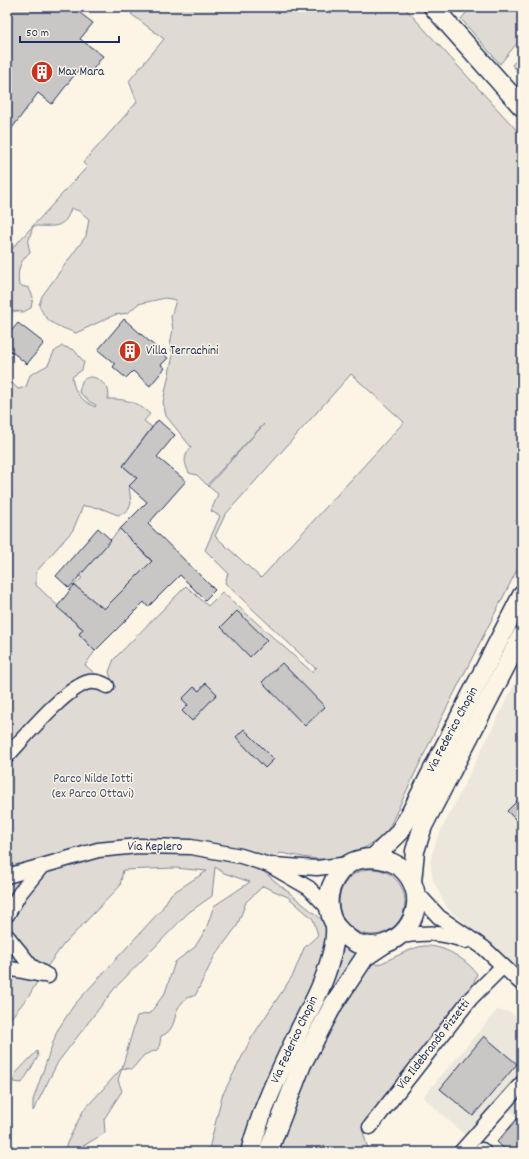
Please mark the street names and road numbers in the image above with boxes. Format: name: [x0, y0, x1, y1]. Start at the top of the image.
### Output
street label: Via Federico Chopin: [422, 684, 484, 776]
street label: Via Keplero: [128, 838, 183, 857]
street label: Via Federico Chopin: [266, 993, 324, 1087]
street label: Via Ildebrando Pizzetti: [393, 995, 476, 1094]

